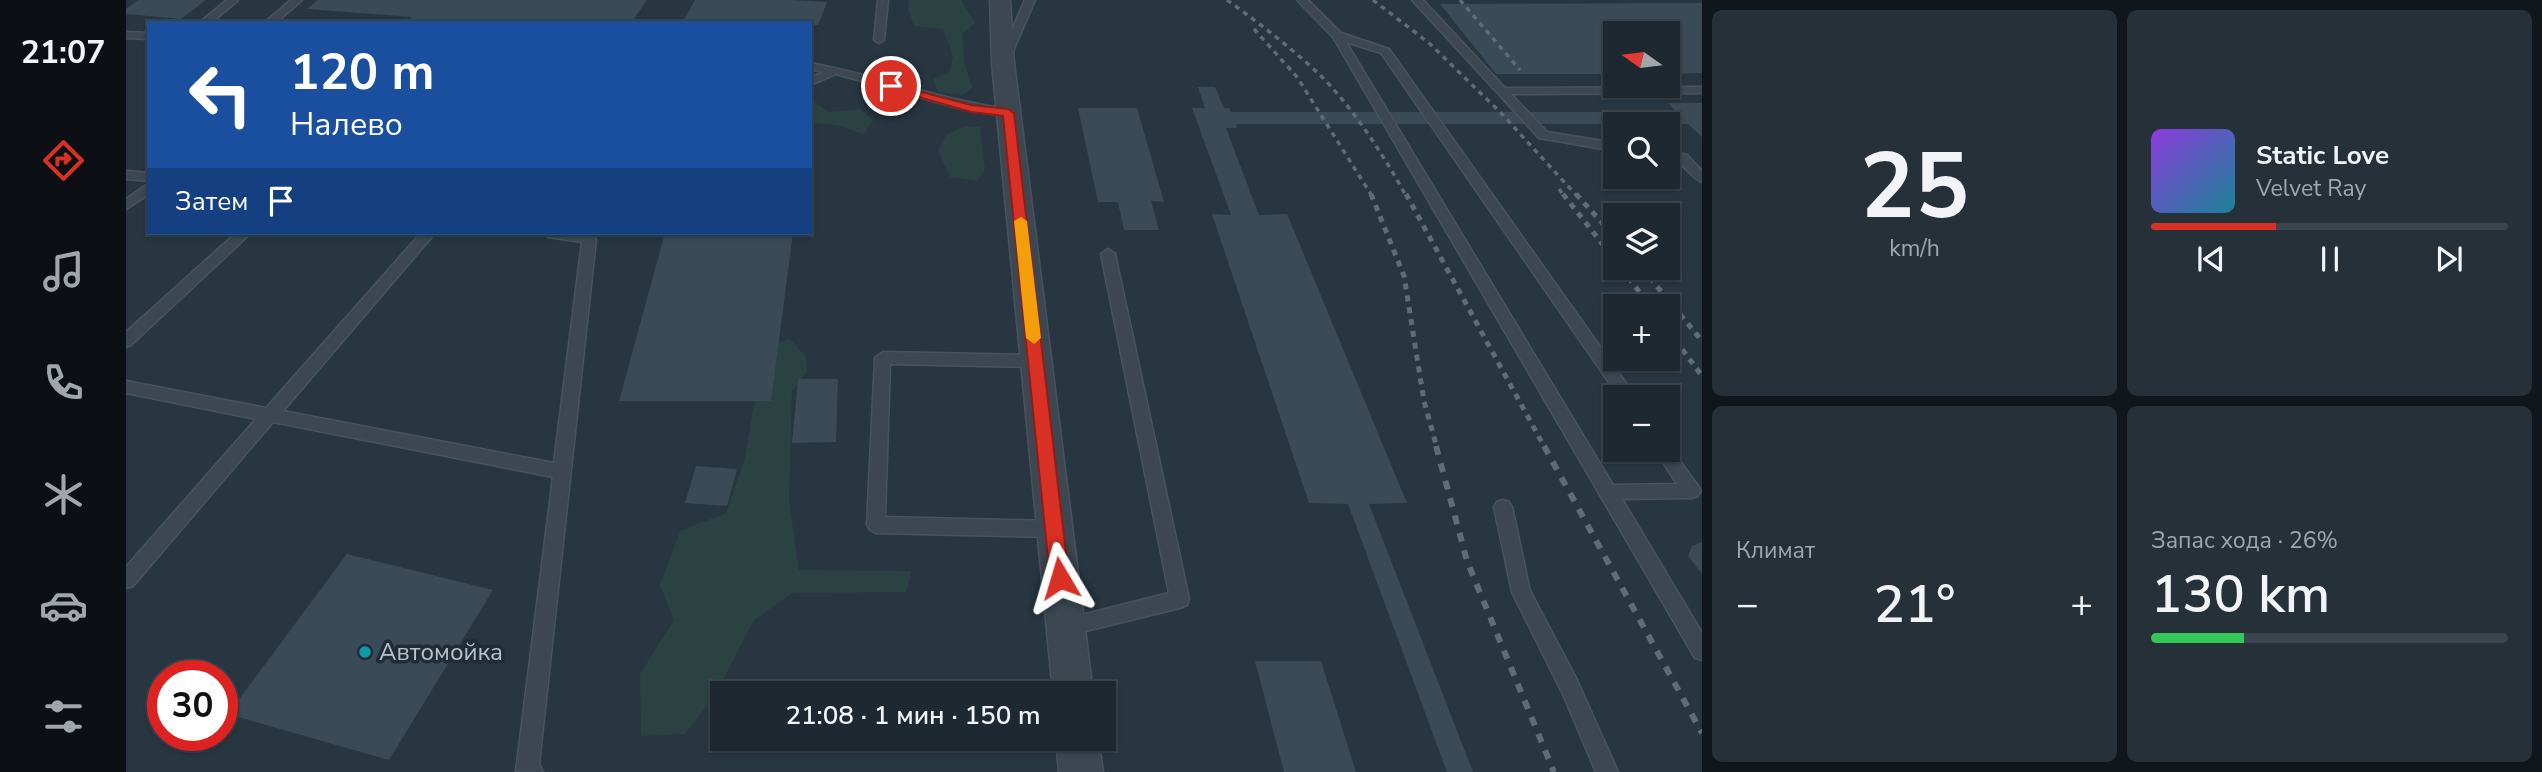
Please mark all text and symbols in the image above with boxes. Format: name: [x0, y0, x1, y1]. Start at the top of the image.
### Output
north arrow: [1603, 21, 1680, 98]
map controls: [1603, 21, 1680, 462]
text: 21:07: [21, 31, 105, 74]
text: 120 m: [290, 39, 434, 106]
icon: left: [175, 49, 266, 140]
pin: [861, 56, 921, 116]
icon: arrive: [872, 67, 910, 105]
text: Налево: [290, 103, 403, 146]
button: search: [1603, 112, 1680, 189]
text: 25: [1860, 125, 1969, 249]
icon: directions: [39, 136, 88, 185]
text: Static Love: [2256, 138, 2389, 173]
text: Velvet Ray: [2256, 173, 2366, 204]
icon: arrive: [262, 182, 300, 220]
text: Затем: [175, 184, 248, 219]
button: layers: [1603, 203, 1680, 280]
text: km/h: [1889, 233, 1940, 264]
icon: previous: [2192, 240, 2230, 278]
icon: pause: [2311, 240, 2349, 278]
icon: next: [2430, 240, 2468, 278]
icon: music: [39, 247, 88, 296]
button: +: [1603, 294, 1680, 371]
icon: phone: [39, 358, 88, 407]
button: −: [1603, 385, 1680, 462]
icon: climate: [39, 470, 88, 519]
text: Запас хода · 26%: [2151, 525, 2338, 556]
text: Климат: [1736, 535, 1815, 566]
position arrow: [1023, 541, 1097, 615]
text: 130 km: [2151, 559, 2330, 630]
text: 21°: [1874, 569, 1955, 640]
text: −: [1736, 579, 1759, 630]
text: +: [2070, 579, 2093, 630]
icon: car: [39, 581, 88, 630]
place label: Автомойка: [379, 636, 503, 668]
marker: Автомойка: [357, 644, 373, 660]
speed limit sign: 30: [147, 660, 238, 751]
icon: filters: [39, 692, 88, 741]
text: 21:08 · 1 мин · 150 m: [785, 698, 1041, 733]

